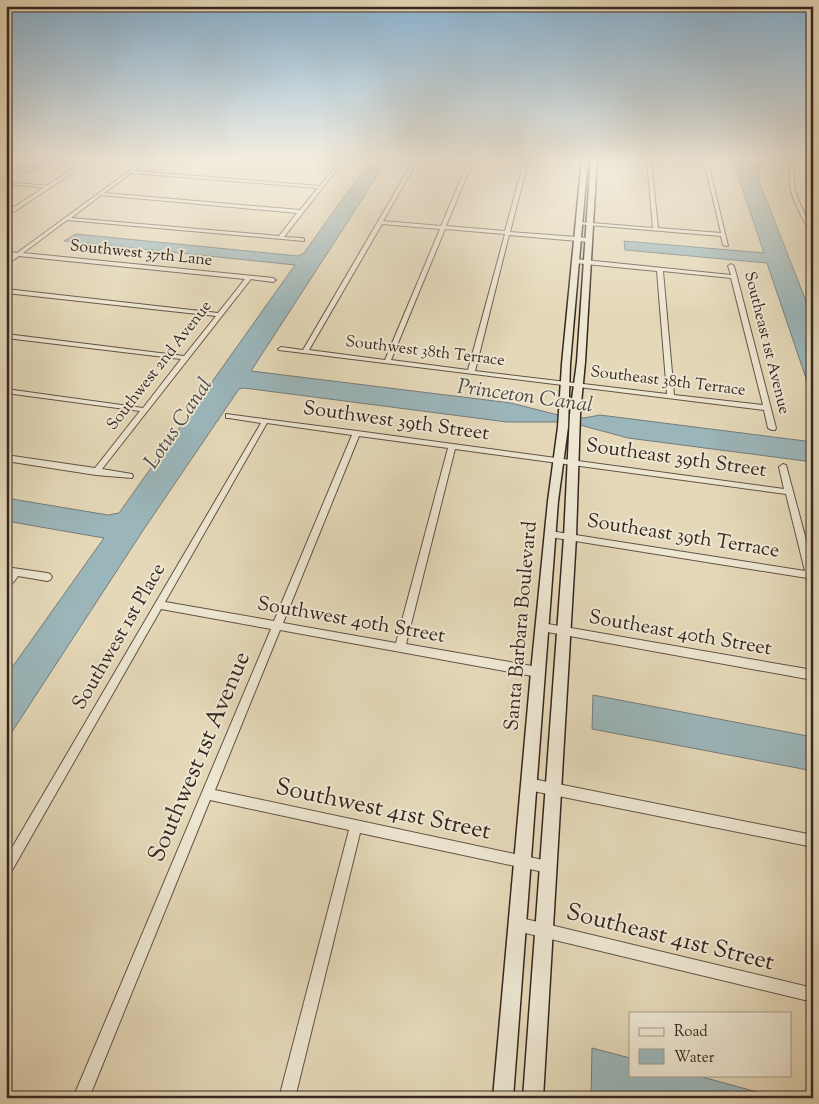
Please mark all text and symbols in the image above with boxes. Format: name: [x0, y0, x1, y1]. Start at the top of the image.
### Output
street label: Southwest 37th Lane: [69, 235, 213, 273]
street label: Southeast 1st Avenue: [737, 269, 795, 417]
street label: Southwest 2nd Avenue: [102, 296, 218, 436]
street label: Southwest 38th Terrace: [344, 331, 506, 373]
street label: Southeast 38th Terrace: [589, 361, 747, 403]
water label: Lotus Canal: [137, 372, 221, 476]
water label: Princeton Canal: [455, 373, 595, 421]
street label: Southwest 39th Street: [301, 395, 491, 449]
street label: Southeast 39th Street: [584, 432, 768, 486]
street label: Southeast 39th Terrace: [585, 507, 781, 567]
street label: Santa Barbara Boulevard: [498, 520, 546, 732]
street label: Southwest 1st Place: [66, 558, 174, 716]
street label: Southwest 40th Street: [255, 590, 447, 652]
street label: Southeast 40th Street: [586, 604, 774, 664]
street label: Southwest 1st Avenue: [140, 647, 260, 867]
street label: Southwest 41st Street: [272, 771, 494, 849]
street label: Southeast 41st Street: [562, 896, 778, 980]
legend: [629, 1012, 792, 1076]
text: Road: [674, 1022, 708, 1043]
text: Water: [674, 1048, 715, 1069]

